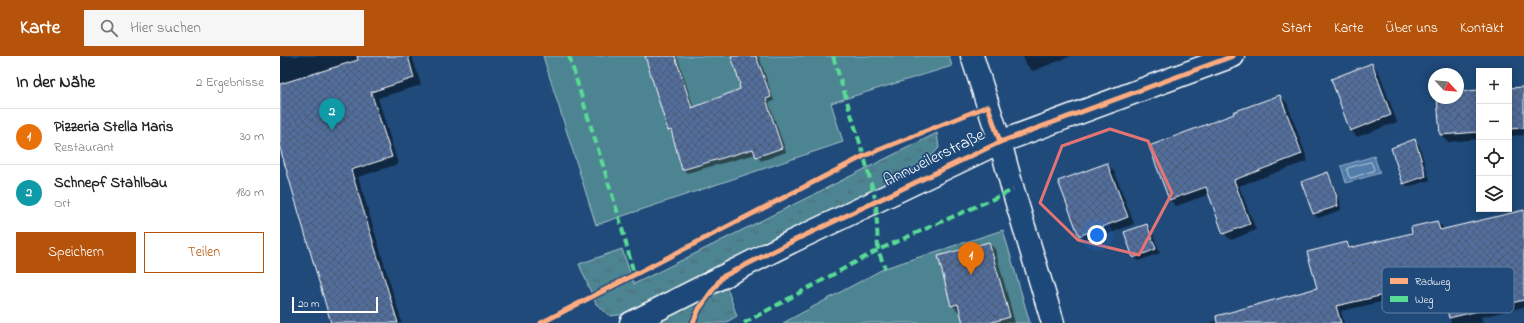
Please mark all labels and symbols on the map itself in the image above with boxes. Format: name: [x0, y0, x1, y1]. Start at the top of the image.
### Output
north arrow: [1428, 68, 1464, 104]
pin: 2: [319, 98, 345, 131]
street label: Annweilerstraße: [879, 122, 989, 193]
your location: [1087, 225, 1107, 245]
pin: 1: [958, 242, 984, 275]
legend: [1382, 267, 1514, 313]
text: Radweg: [1415, 274, 1450, 291]
text: Weg: [1415, 292, 1433, 309]
scale bar: [292, 295, 378, 314]

